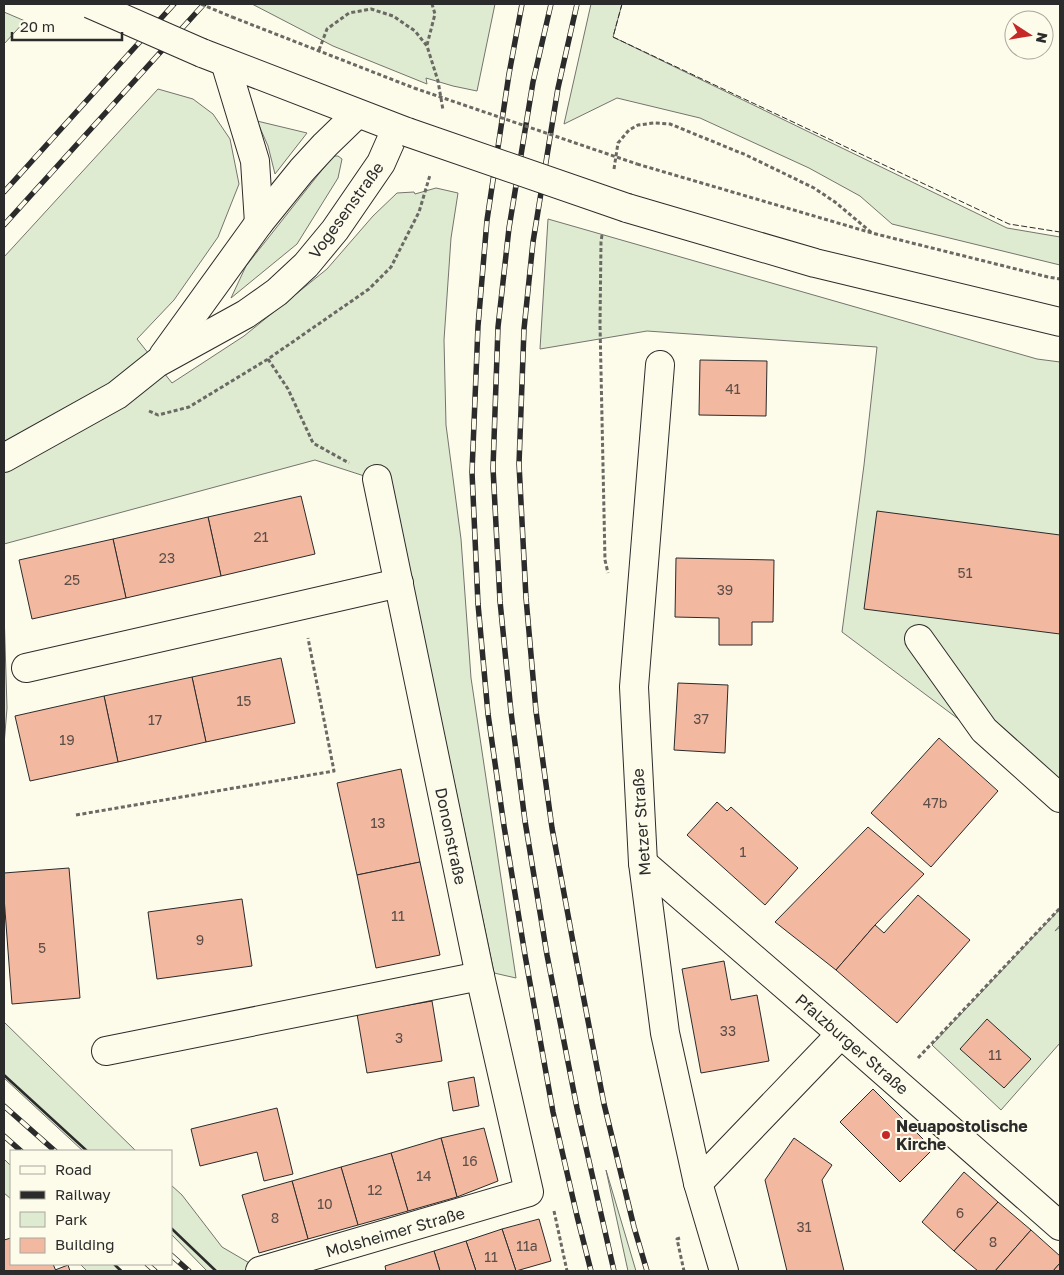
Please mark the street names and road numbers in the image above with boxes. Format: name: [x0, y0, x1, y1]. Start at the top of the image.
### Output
street label: Vogesenstraße: [304, 158, 388, 262]
street label: Metzer Straße: [627, 768, 655, 876]
street label: Dononstraße: [431, 786, 471, 886]
street label: Pfalzburger Straße: [791, 989, 913, 1099]
street label: Molsheimer Straße: [323, 1203, 467, 1261]

